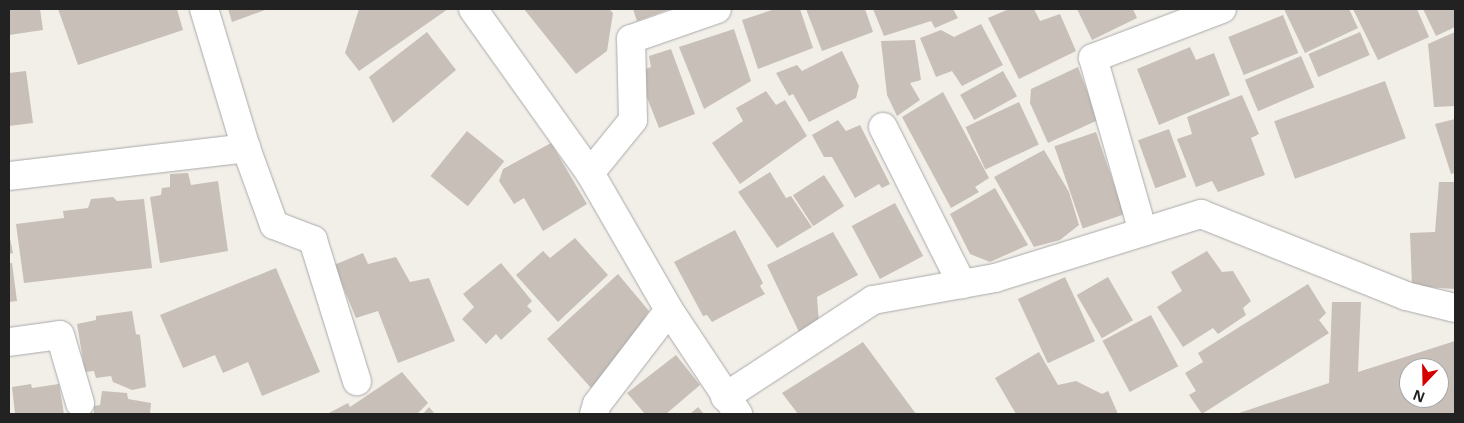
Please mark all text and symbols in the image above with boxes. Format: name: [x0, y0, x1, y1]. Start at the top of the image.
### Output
north arrow: [1399, 358, 1449, 408]
text: N: [1410, 386, 1428, 407]

